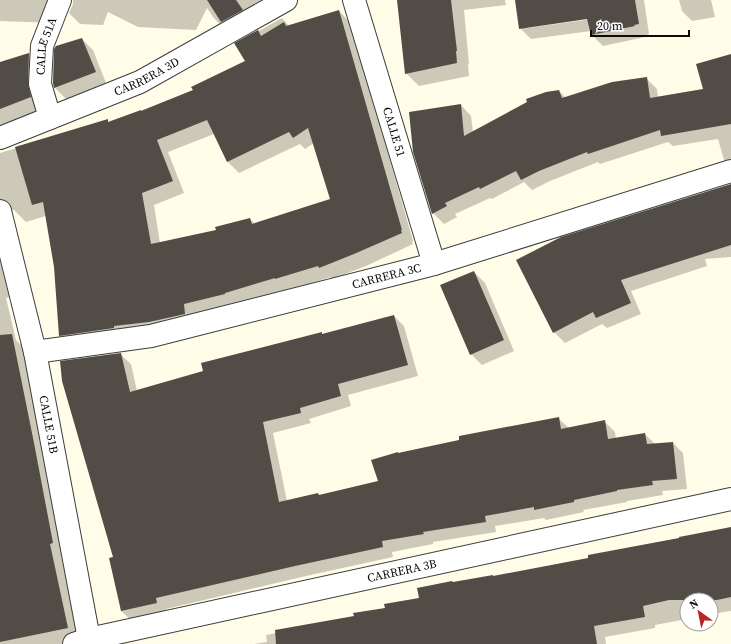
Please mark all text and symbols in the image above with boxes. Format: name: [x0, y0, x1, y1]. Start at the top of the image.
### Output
scale bar: [591, 12, 689, 38]
street label: CALLE 51A: [32, 15, 60, 76]
text: 20 m: [597, 18, 623, 34]
street label: CARRERA 3D: [111, 53, 182, 100]
street label: CALLE 51: [379, 105, 409, 159]
street label: CARRERA 3C: [350, 260, 423, 293]
street label: CALLE 51B: [35, 394, 62, 455]
street label: CARRERA 3B: [366, 555, 438, 586]
north arrow: [679, 592, 719, 632]
text: N: [686, 596, 701, 613]

